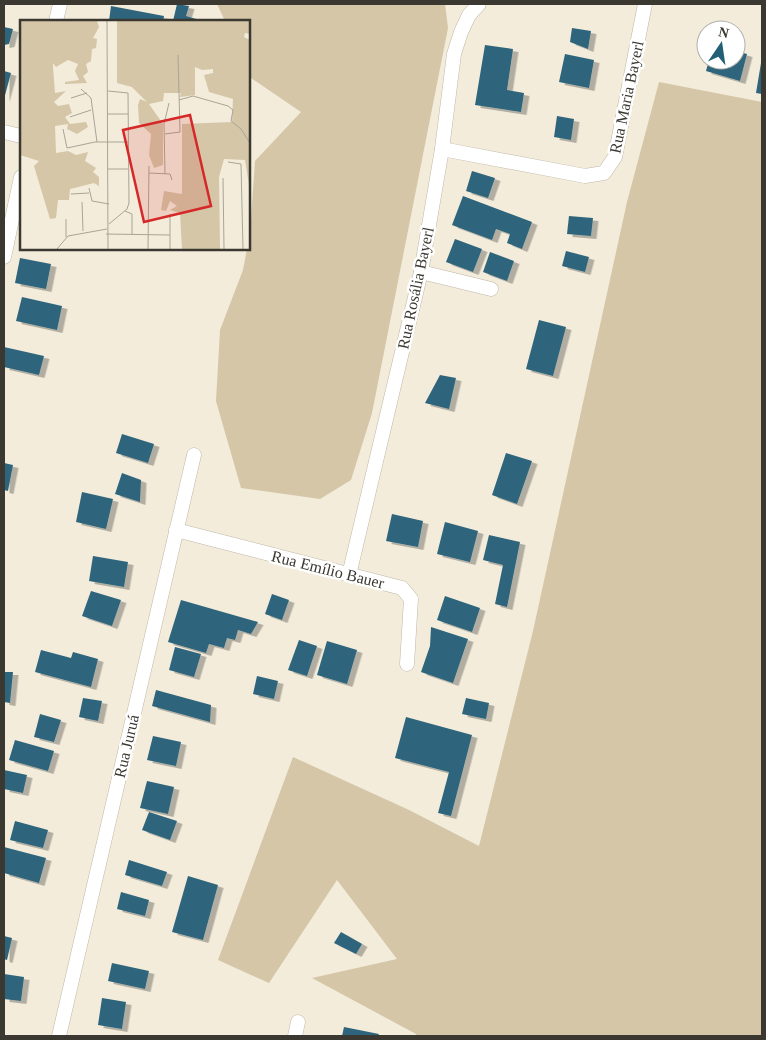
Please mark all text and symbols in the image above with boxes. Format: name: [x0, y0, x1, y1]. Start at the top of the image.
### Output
inset map: [20, 20, 250, 250]
north arrow: [696, 20, 746, 70]
text: N: [717, 24, 730, 41]
street label: Rua Maria Bayerl: [606, 39, 648, 155]
street label: Rua Rosália Bayerl: [394, 225, 438, 351]
street label: Rua Emílio Bauer: [270, 547, 387, 592]
street label: Rua Juruá: [111, 713, 142, 779]

